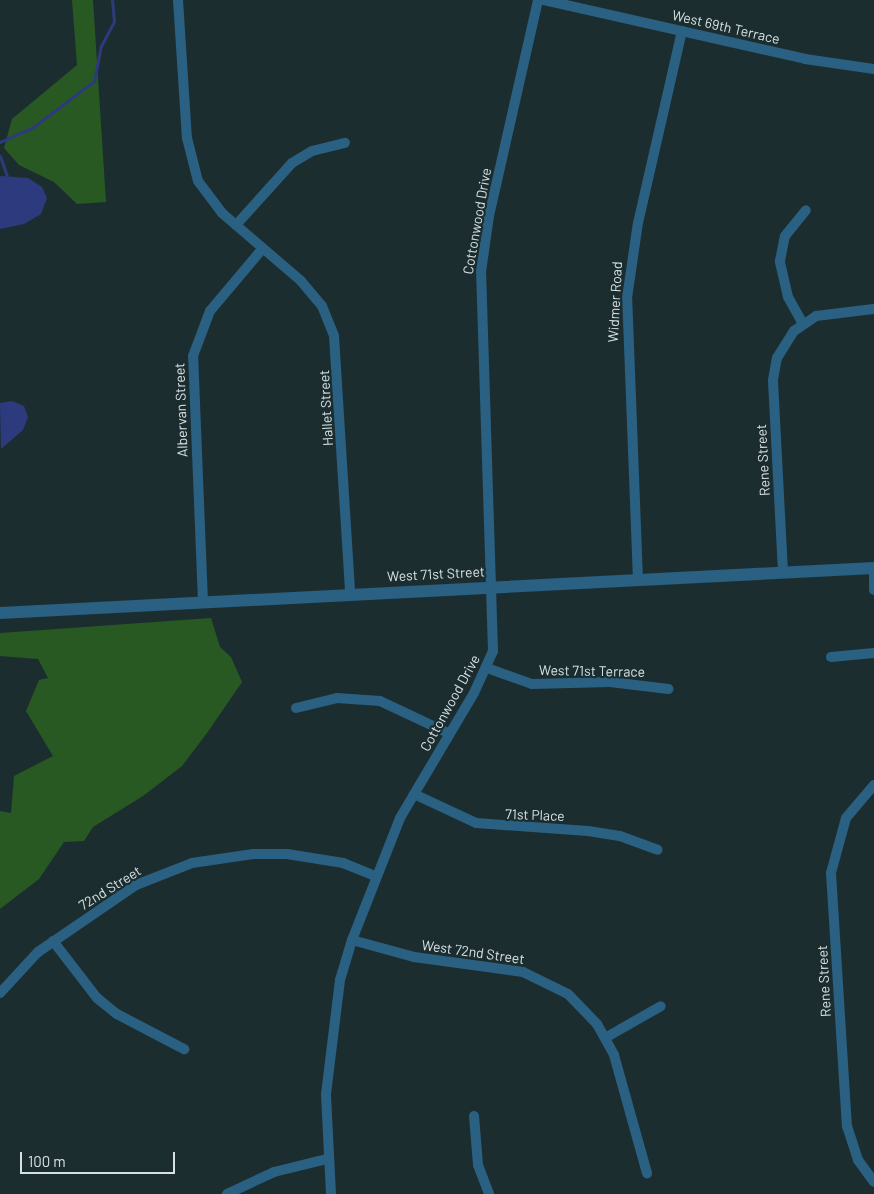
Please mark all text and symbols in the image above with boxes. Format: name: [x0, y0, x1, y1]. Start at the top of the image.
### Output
street label: West 69th Terrace: [671, 6, 781, 48]
street label: Cottonwood Drive: [459, 166, 495, 276]
street label: Widmer Road: [604, 261, 626, 343]
street label: Albervan Street: [171, 363, 191, 457]
street label: Hallet Street: [316, 369, 336, 447]
street label: Rene Street: [753, 424, 773, 496]
street label: West 71st Street: [387, 563, 485, 585]
street label: Cottonwood Drive: [417, 652, 483, 754]
street label: West 71st Terrace: [539, 662, 645, 680]
street label: 71st Place: [505, 806, 565, 824]
street label: 72nd Street: [76, 862, 144, 914]
street label: West 72nd Street: [420, 936, 526, 968]
street label: Rene Street: [814, 945, 834, 1017]
scale bar: [22, 1142, 178, 1174]
text: 100 m: [28, 1152, 66, 1170]

